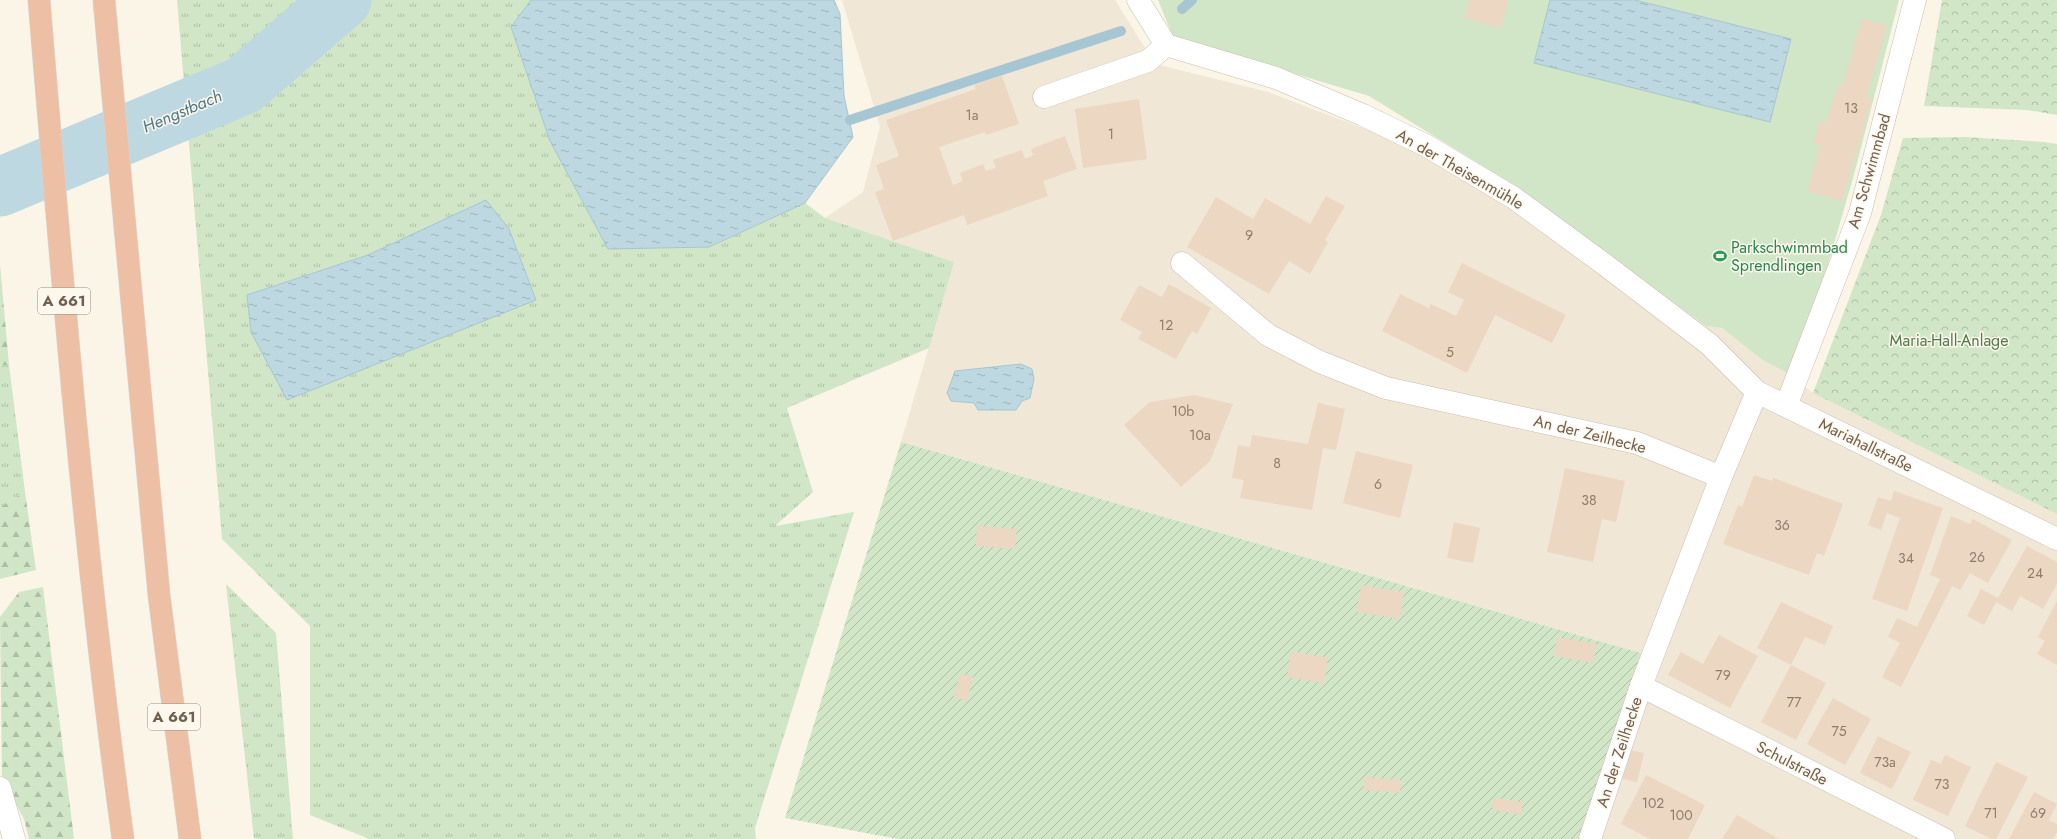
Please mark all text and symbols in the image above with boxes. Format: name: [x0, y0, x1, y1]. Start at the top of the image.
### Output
water label: Hengstbach: [139, 83, 225, 139]
house number: 13: [1844, 98, 1858, 118]
house number: 1a: [965, 105, 979, 125]
street label: Am Schwimmbad: [1842, 111, 1896, 231]
street label: An der Theisenmühle: [1392, 123, 1528, 215]
house number: 1: [1108, 124, 1114, 144]
house number: 9: [1245, 225, 1253, 245]
place label: Parkschwimmbad Sprendlingen: [1731, 236, 1848, 277]
sports icon: Parkschwimmbad Sprendlingen: [1712, 248, 1728, 264]
road number: A 661: [38, 288, 90, 314]
house number: 12: [1159, 315, 1173, 335]
park label: Maria-Hall-Anlage: [1890, 329, 2008, 352]
house number: 5: [1446, 342, 1454, 362]
house number: 10b: [1172, 401, 1194, 421]
street label: An der Zeilhecke: [1531, 409, 1649, 459]
street label: Mariahallstraße: [1815, 412, 1917, 478]
house number: 10a: [1189, 425, 1211, 445]
house number: 8: [1273, 453, 1281, 473]
house number: 6: [1374, 474, 1382, 494]
house number: 38: [1581, 490, 1597, 510]
house number: 36: [1774, 515, 1790, 535]
house number: 26: [1969, 547, 1985, 567]
house number: 34: [1898, 548, 1914, 568]
house number: 24: [2027, 563, 2043, 583]
house number: 79: [1715, 665, 1731, 685]
house number: 77: [1787, 692, 1802, 712]
street label: An der Zeilhecke: [1590, 694, 1648, 810]
road number: A 661: [148, 704, 200, 730]
house number: 75: [1831, 721, 1847, 741]
street label: Schulstraße: [1752, 735, 1832, 791]
house number: 73a: [1874, 752, 1896, 772]
house number: 73: [1935, 774, 1950, 794]
house number: 102: [1642, 793, 1664, 813]
house number: 71: [1984, 803, 1998, 823]
house number: 69: [2030, 803, 2046, 823]
house number: 100: [1669, 805, 1693, 825]

